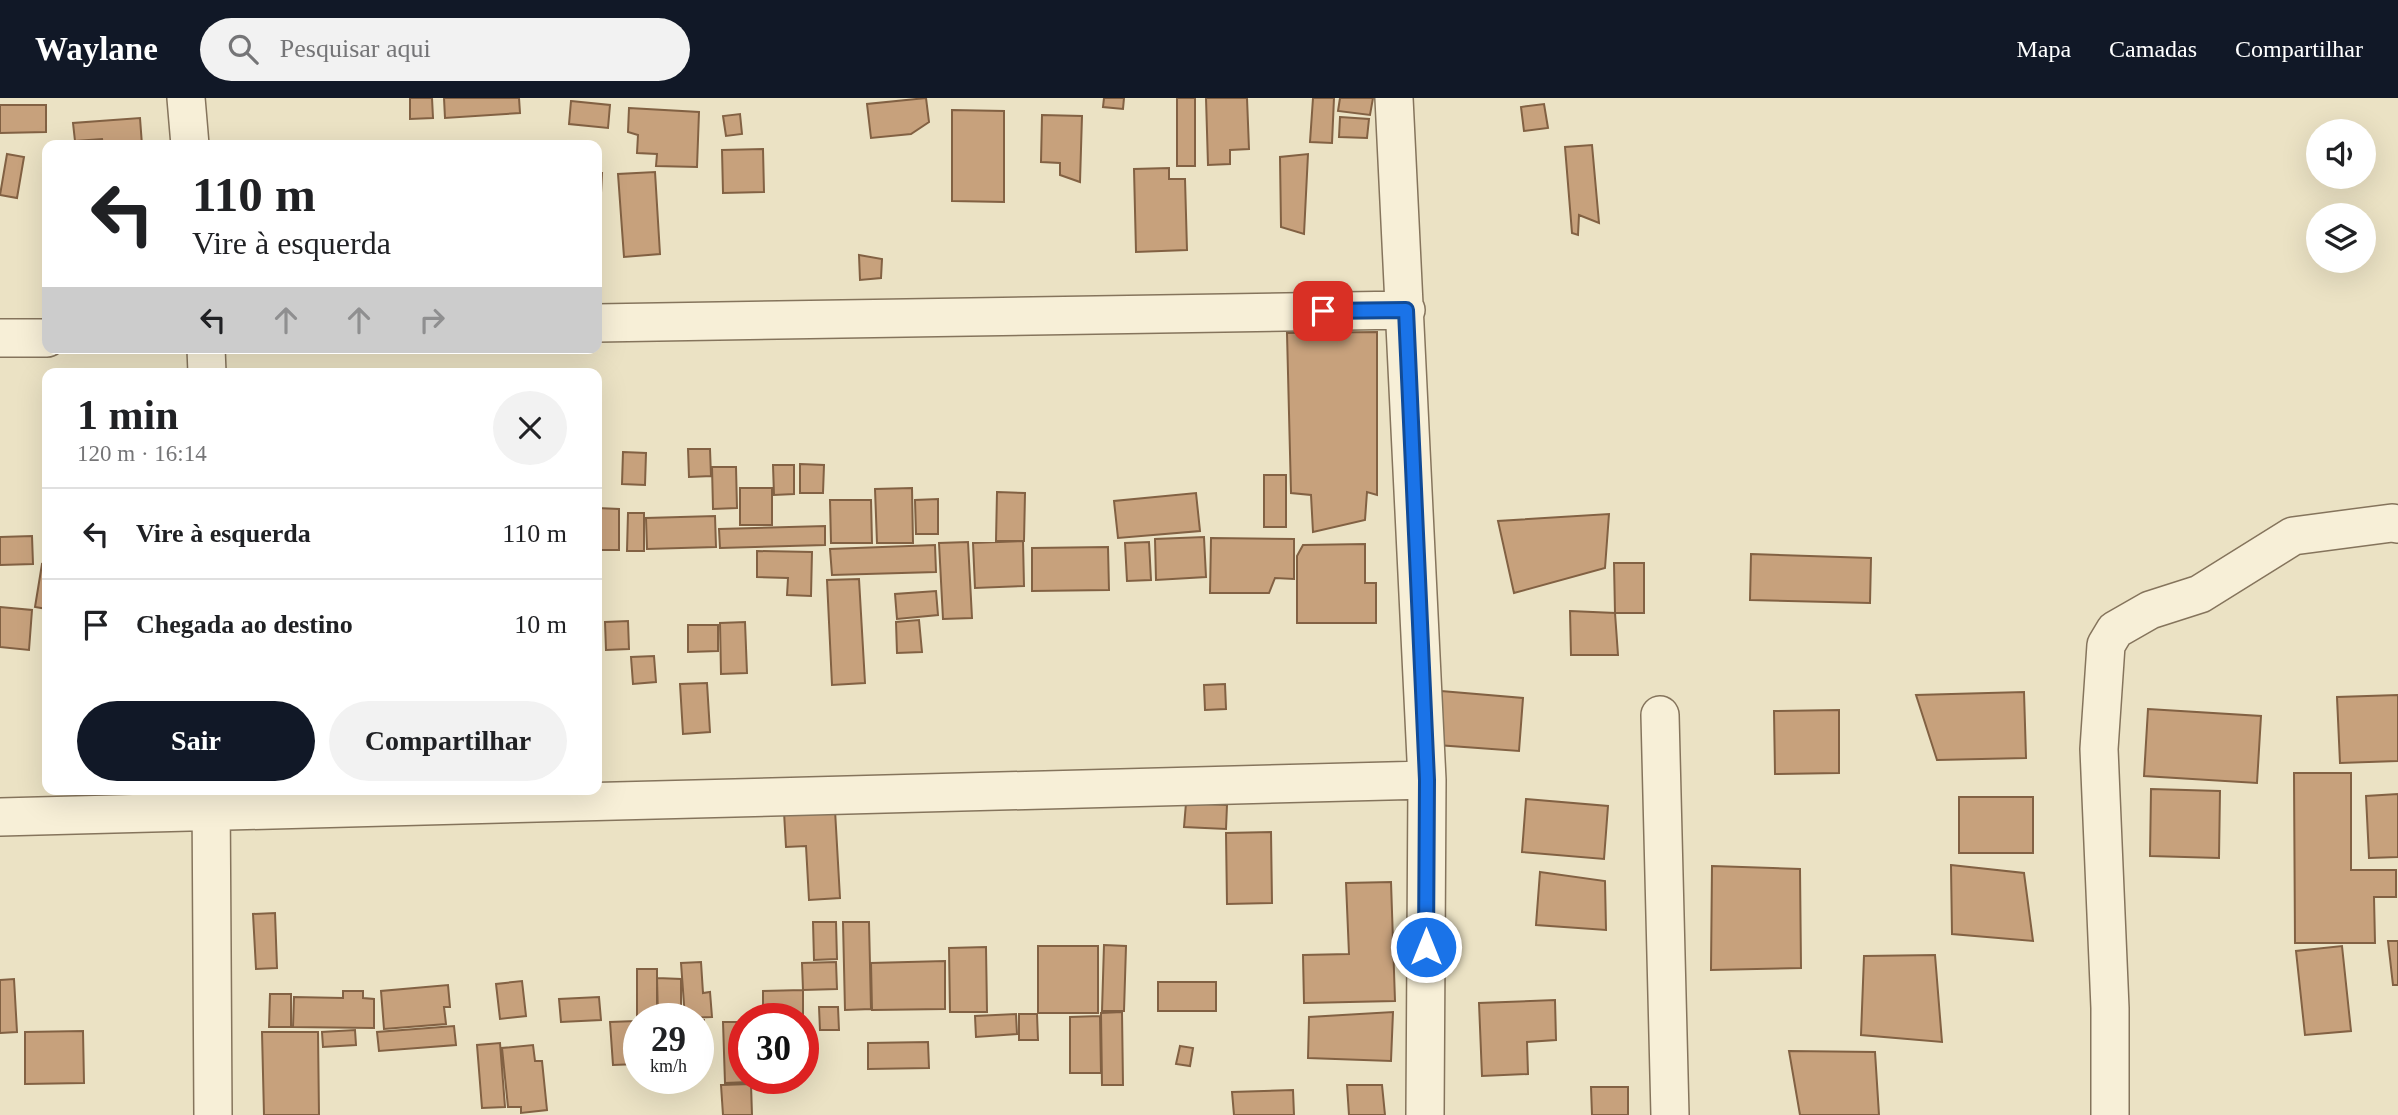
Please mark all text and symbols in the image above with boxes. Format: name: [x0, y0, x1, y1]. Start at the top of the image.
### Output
search box: [200, 18, 690, 81]
icon: search: [224, 30, 262, 68]
text: Waylane: [35, 31, 158, 67]
text: Pesquisar aqui: [280, 34, 431, 63]
text: Mapa: [2016, 36, 2071, 62]
text: Camadas: [2109, 36, 2197, 62]
text: Compartilhar: [2235, 36, 2363, 62]
map controls: [2306, 119, 2376, 273]
button: sound: [2306, 119, 2376, 189]
text: 110 m: [192, 167, 316, 222]
icon: left: [77, 168, 168, 259]
button: layers: [2306, 203, 2376, 273]
text: Vire à esquerda: [192, 225, 391, 261]
pin: [1293, 281, 1353, 341]
icon: arrive: [1304, 292, 1342, 330]
icon: left: [194, 301, 232, 339]
icon: ahead: [267, 301, 305, 339]
icon: ahead: [340, 301, 378, 339]
icon: right: [413, 301, 451, 339]
button: close: [493, 391, 567, 465]
text: 1 min: [77, 392, 179, 438]
text: 120 m · 16:14: [77, 441, 207, 466]
icon: left: [77, 515, 115, 553]
text: Vire à esquerda: [136, 519, 311, 548]
text: 110 m: [502, 519, 567, 548]
icon: arrive: [77, 606, 115, 644]
text: Chegada ao destino: [136, 610, 353, 639]
text: 10 m: [514, 610, 567, 639]
button: Sair: [77, 701, 315, 781]
button: Compartilhar: [329, 701, 567, 781]
position arrow: [1389, 910, 1463, 984]
speed limit sign: 30: [728, 1003, 819, 1094]
text: 29: [651, 1020, 686, 1059]
text: km/h: [650, 1056, 687, 1076]

